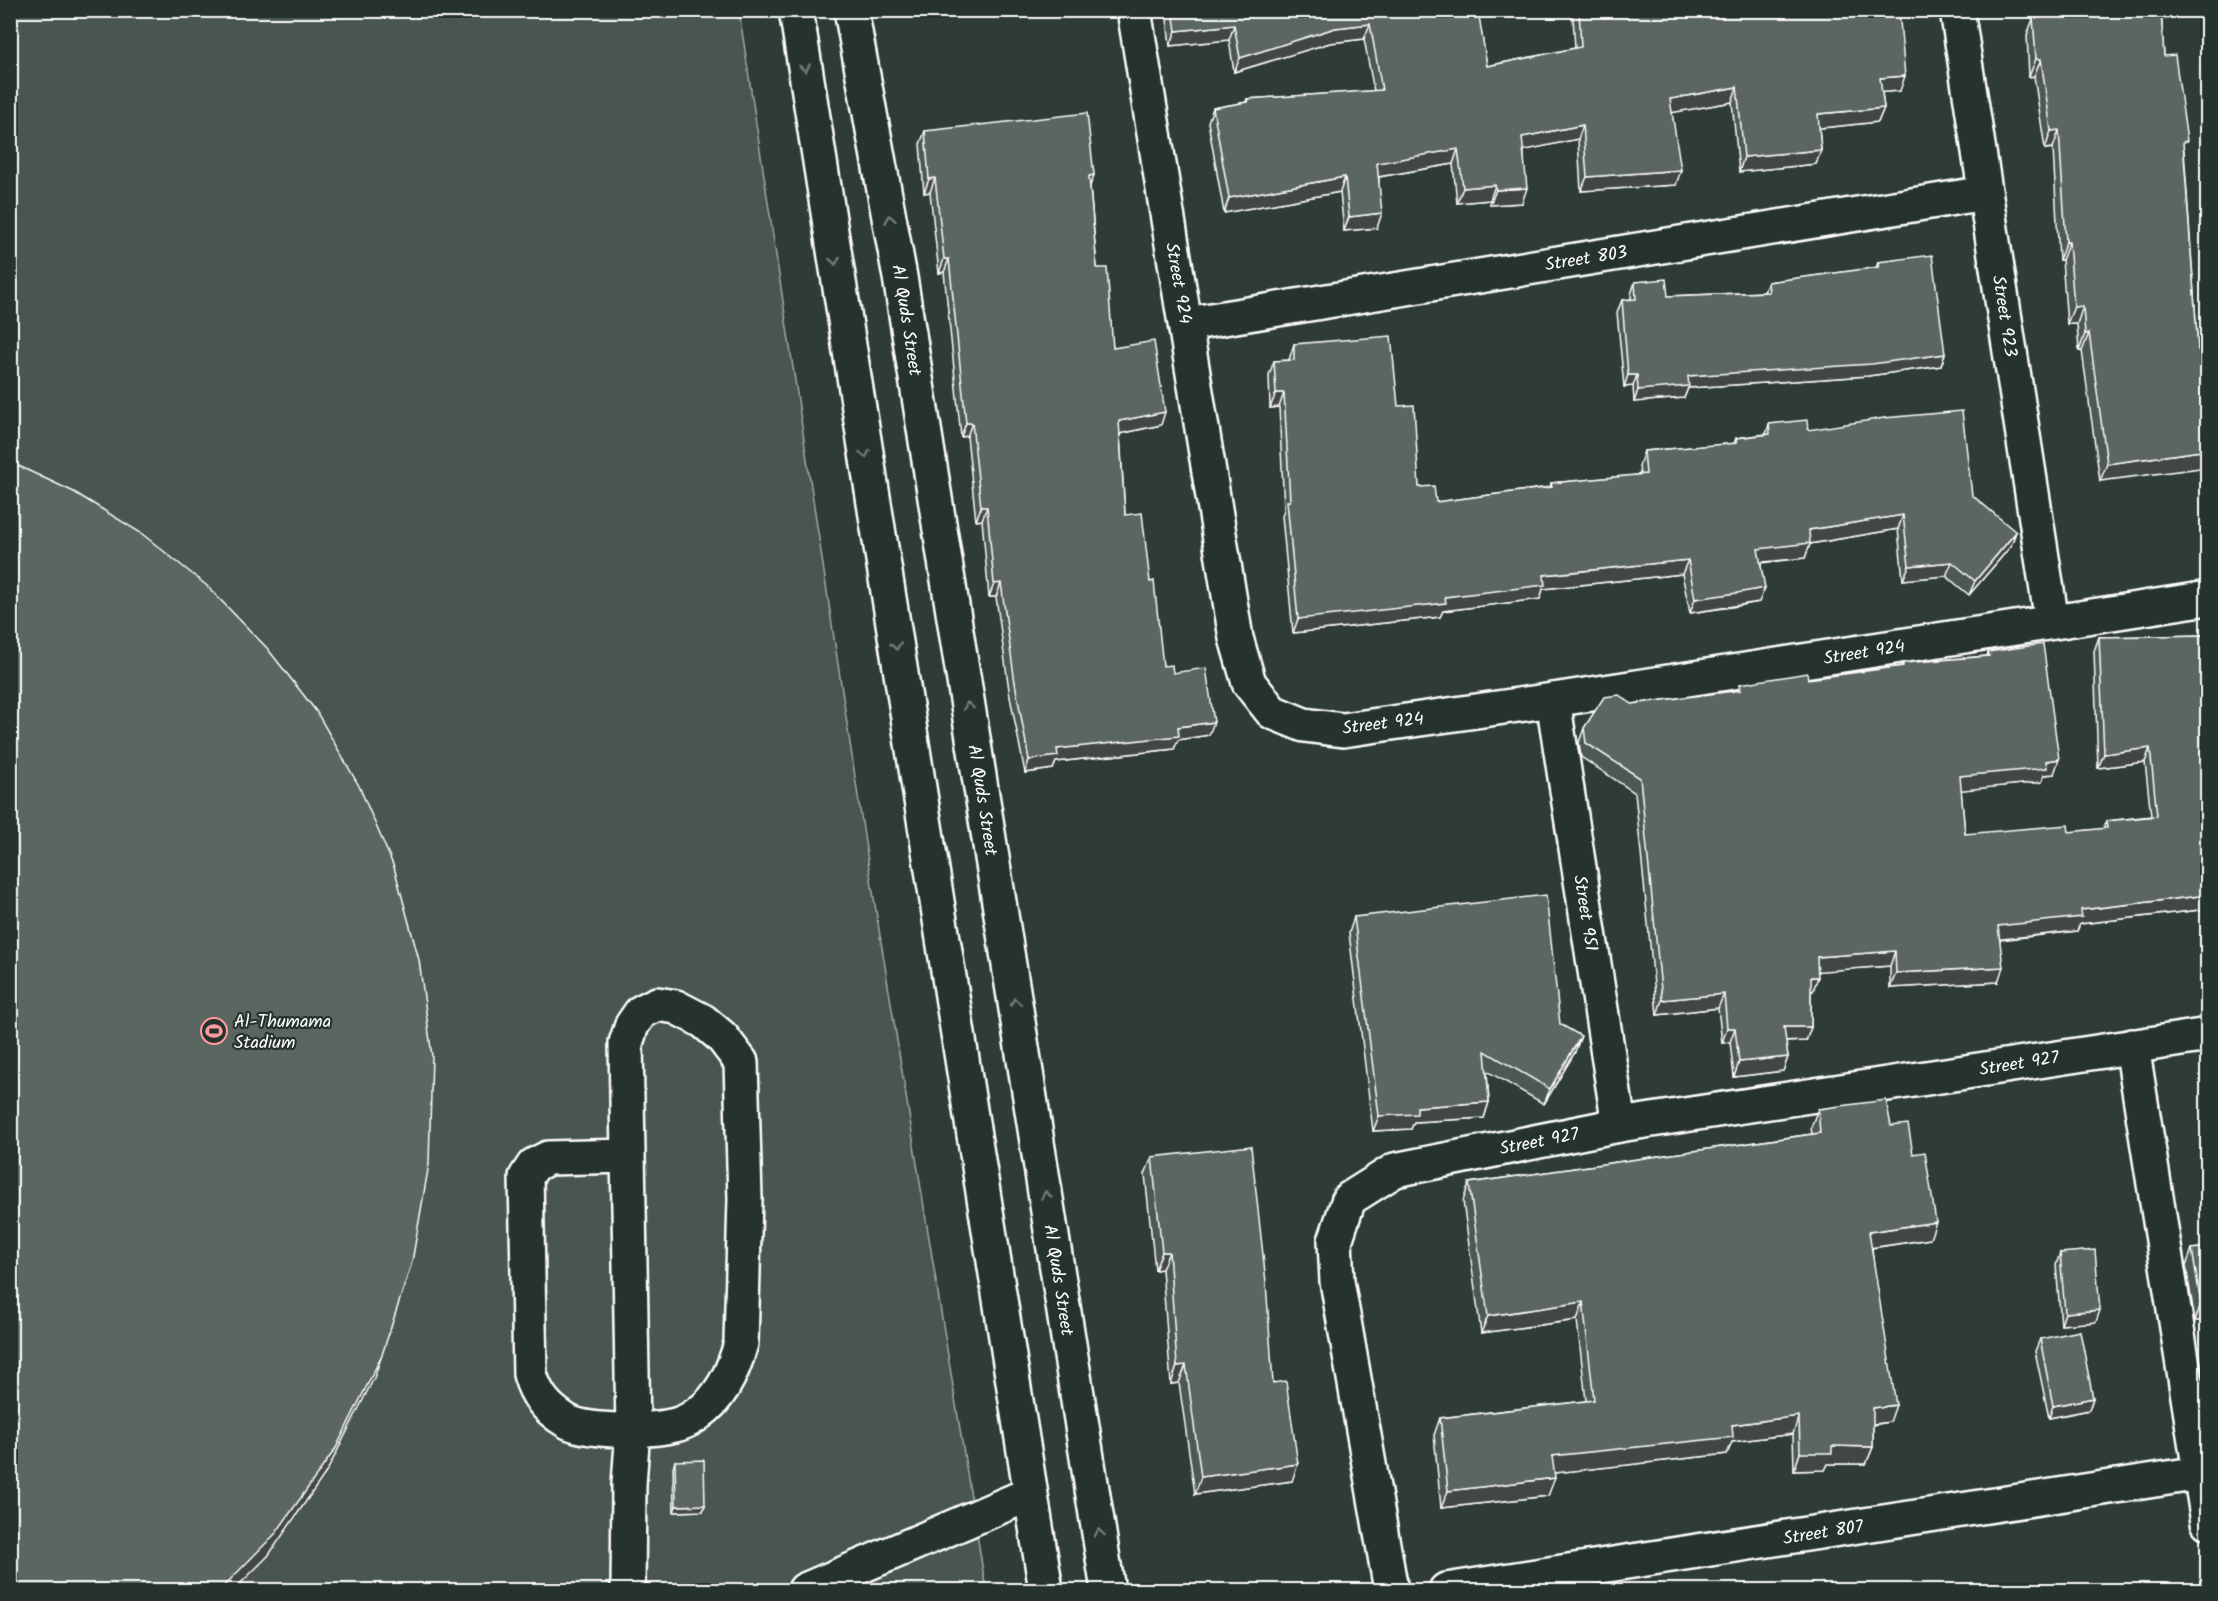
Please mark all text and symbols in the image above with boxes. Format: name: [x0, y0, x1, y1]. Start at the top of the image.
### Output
one-way arrow: [798, 64, 810, 73]
one-way arrow: [884, 215, 896, 224]
street label: Street 803: [1543, 239, 1629, 280]
street label: Street 924: [1156, 240, 1199, 326]
one-way arrow: [828, 256, 840, 266]
street label: Al Quds Street: [882, 263, 929, 379]
street label: Street 923: [1983, 273, 2024, 359]
one-way arrow: [858, 448, 871, 458]
street label: Street 924: [1821, 633, 1907, 674]
one-way arrow: [889, 642, 901, 651]
one-way arrow: [962, 701, 975, 711]
street label: Street 924: [1341, 705, 1426, 744]
street label: Al Quds Street: [958, 743, 1005, 859]
street label: Street 951: [1564, 873, 1605, 954]
one-way arrow: [1009, 998, 1022, 1008]
place label: Al-Thumama Stadium: [234, 1008, 331, 1058]
sports icon: Al-Thumama Stadium: [199, 1016, 229, 1046]
street label: Street 927: [1977, 1044, 2062, 1085]
street label: Street 927: [1497, 1120, 1582, 1164]
one-way arrow: [1040, 1190, 1052, 1200]
street label: Al Quds Street: [1034, 1223, 1081, 1339]
street label: Street 807: [1781, 1513, 1866, 1554]
one-way arrow: [1093, 1528, 1106, 1538]

